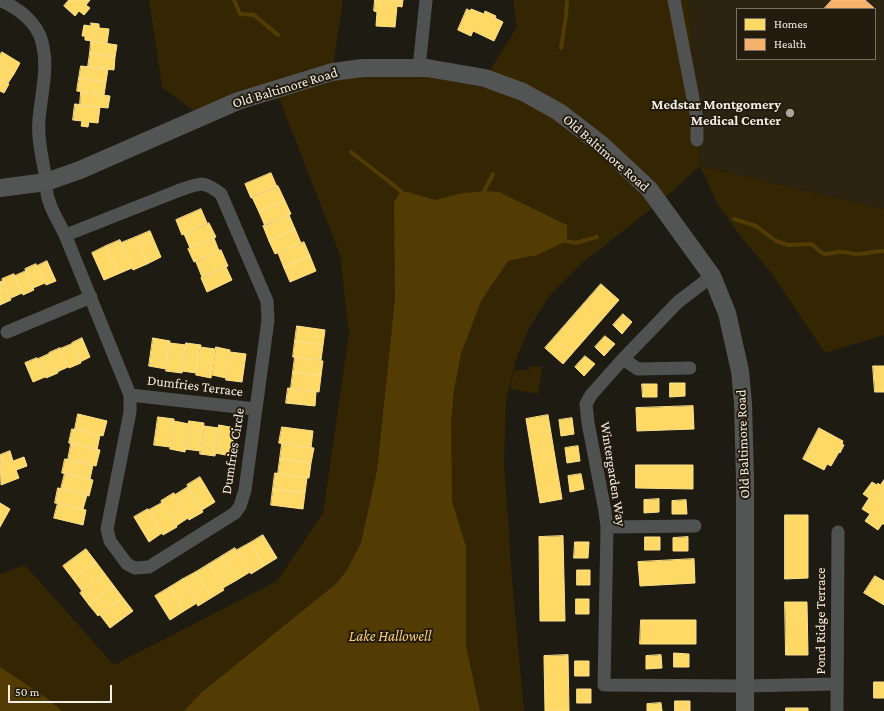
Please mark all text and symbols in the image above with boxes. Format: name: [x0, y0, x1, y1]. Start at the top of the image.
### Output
legend: [736, 8, 876, 60]
text: Homes: [774, 17, 807, 31]
text: Health: [774, 37, 806, 51]
street label: Old Baltimore Road: [230, 64, 340, 112]
place label: Medstar Montgomery Medical Center: [651, 97, 781, 130]
marker: Medstar Montgomery Medical Center: [784, 107, 796, 119]
street label: Old Baltimore Road: [559, 111, 653, 195]
street label: Dumfries Terrace: [146, 372, 244, 400]
street label: Old Baltimore Road: [733, 389, 753, 499]
street label: Dumfries Circle: [218, 407, 248, 495]
street label: Wintergarden Way: [596, 420, 630, 528]
street label: Pond Ridge Terrace: [813, 568, 829, 674]
water label: Lake Hallowell: [349, 627, 431, 645]
scale bar: [10, 677, 114, 703]
text: 50 m: [15, 685, 39, 699]

